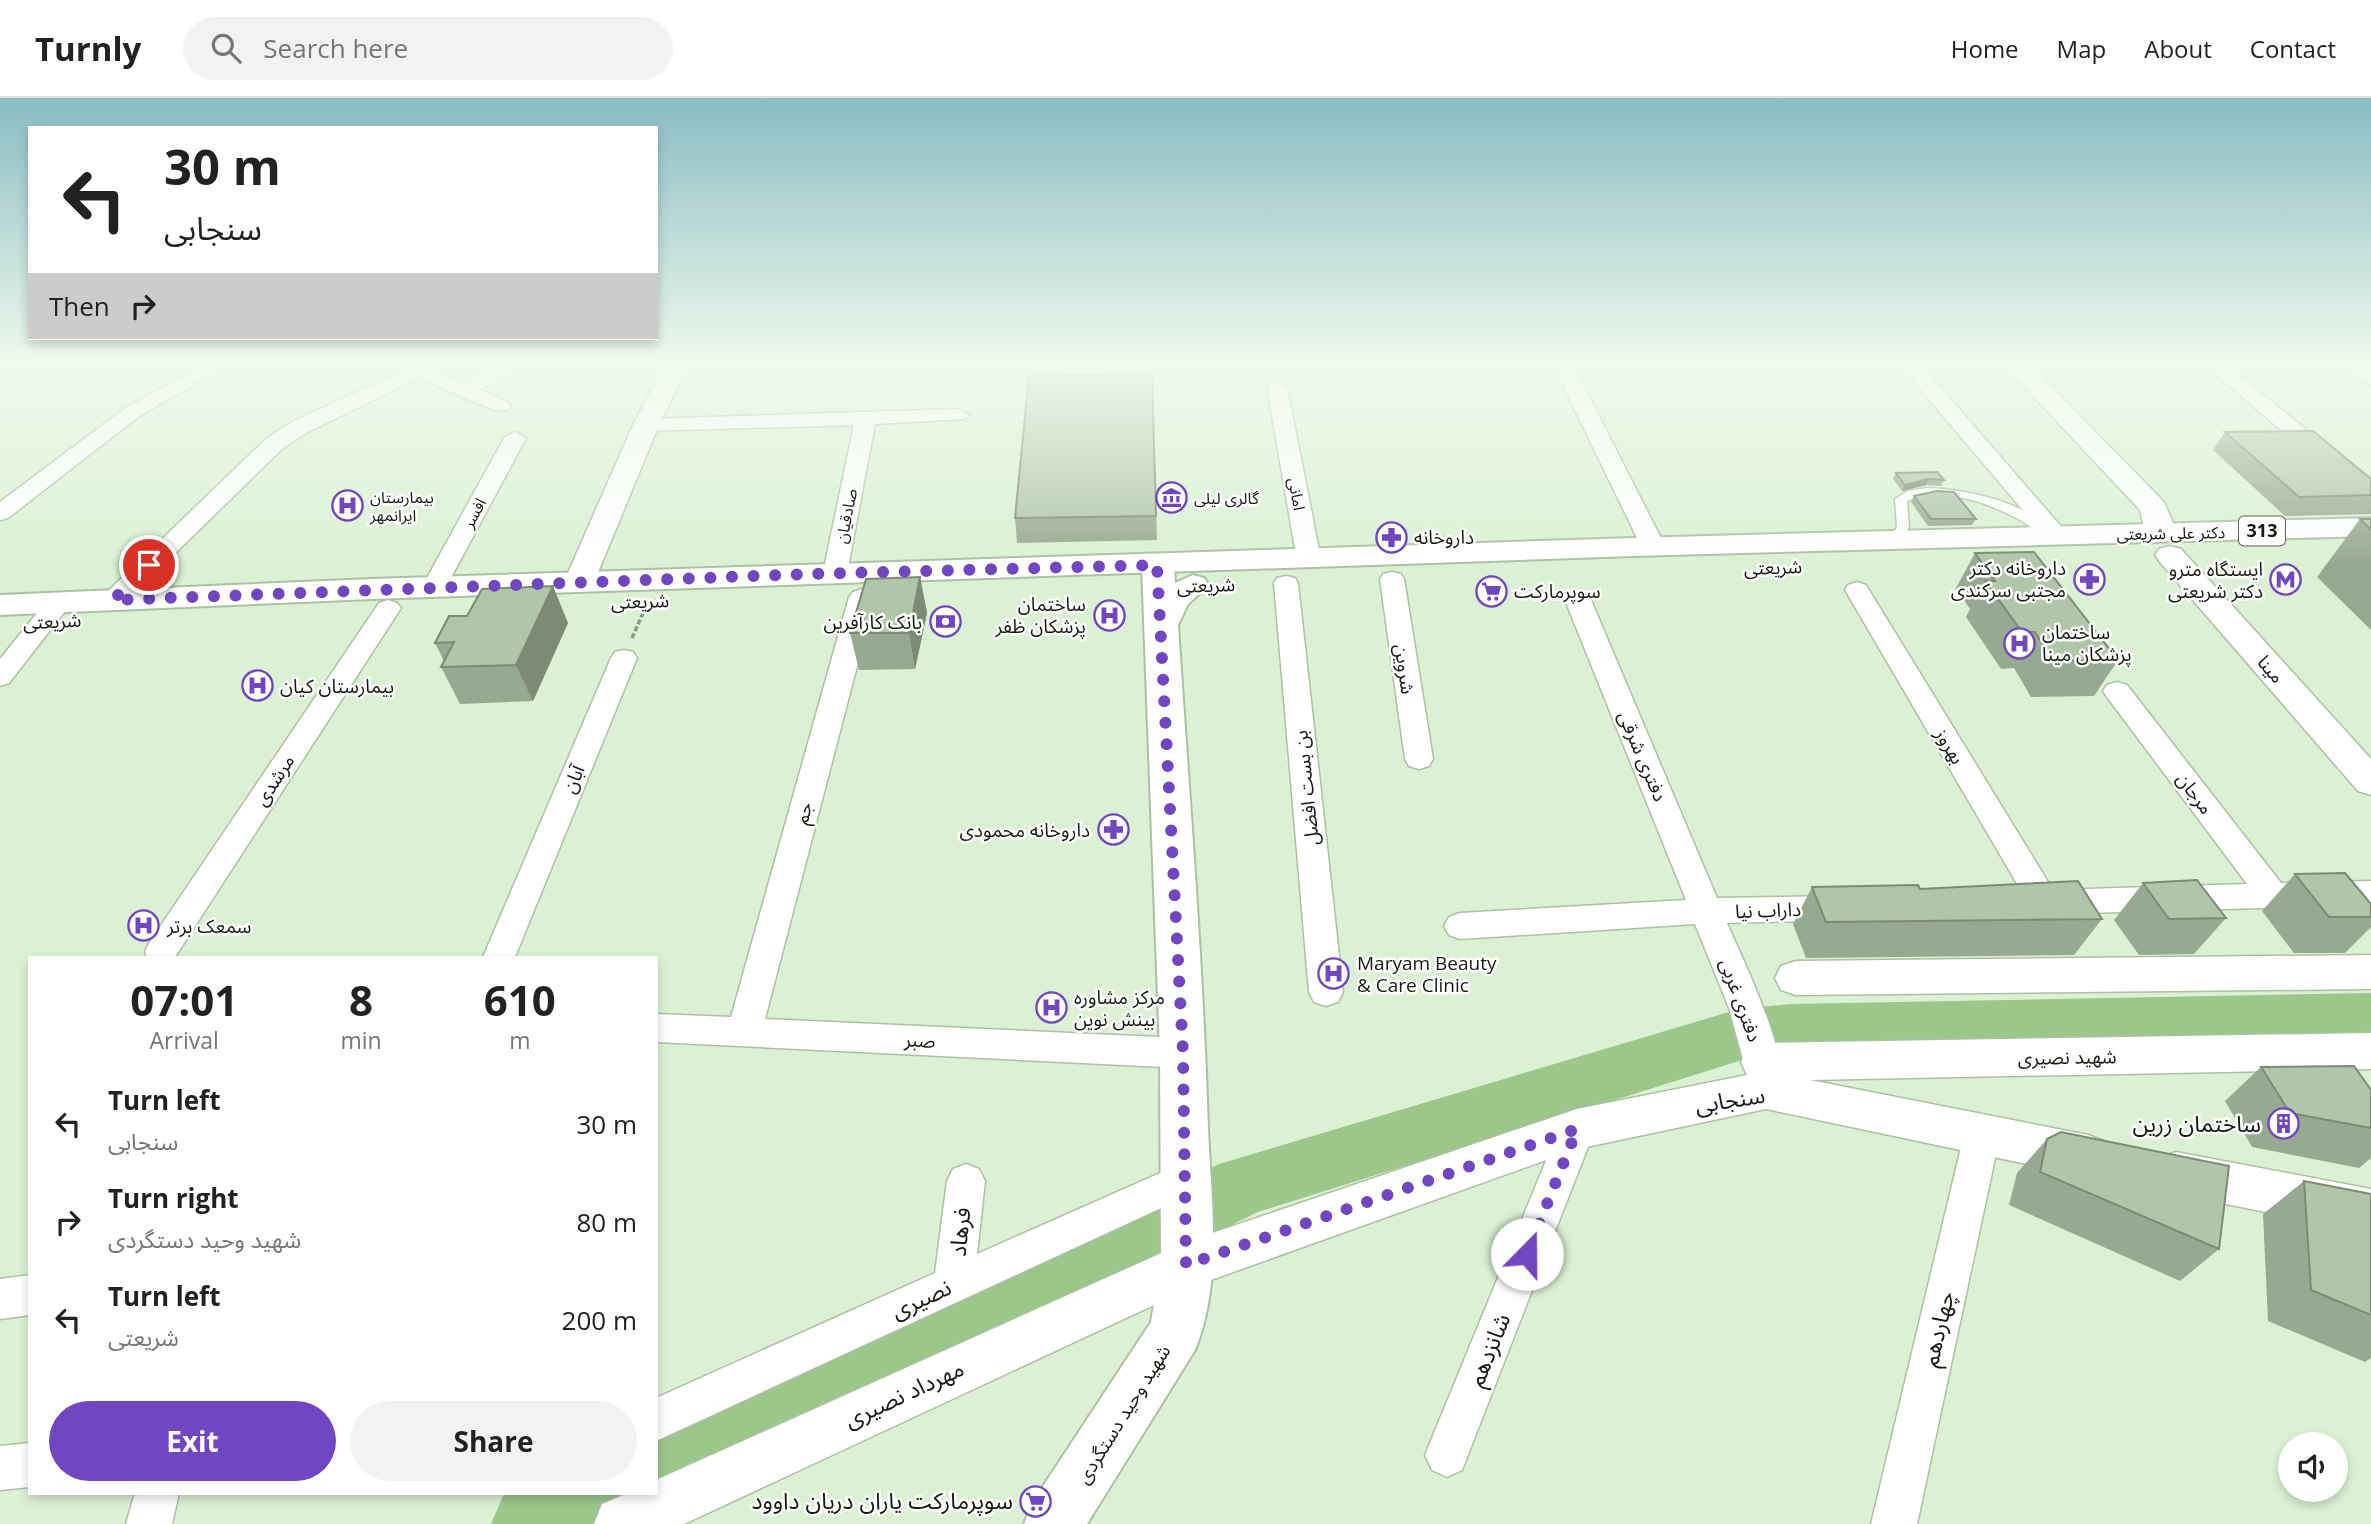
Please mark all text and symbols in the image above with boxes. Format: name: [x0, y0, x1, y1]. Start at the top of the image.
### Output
search box: [183, 17, 673, 80]
text: Turnly: [35, 26, 141, 71]
icon: search: [207, 29, 245, 67]
text: Search here: [263, 30, 408, 66]
text: Home: [1951, 32, 2019, 65]
text: Map: [2057, 32, 2106, 65]
text: About: [2144, 32, 2212, 65]
text: Contact: [2250, 32, 2336, 65]
text: 30 m: [164, 133, 281, 199]
icon: left: [49, 154, 140, 245]
text: سنجابی: [164, 206, 262, 249]
icon: right: [124, 287, 162, 325]
text: Then: [49, 288, 110, 324]
street label: امانی: [1283, 476, 1311, 512]
museum icon: گالری لیلی: [1154, 481, 1188, 515]
place label: بیمارستان ایرانمهر: [369, 486, 434, 526]
street label: صادقیان: [830, 487, 862, 545]
place label: گالری لیلی: [1194, 487, 1259, 509]
hospital icon: بیمارستان ایرانمهر: [330, 489, 364, 523]
street label: افسر: [457, 494, 491, 533]
road number: 313: [2239, 516, 2285, 545]
pharmacy icon: داروخانه: [1374, 520, 1408, 554]
street label: دکتر علی شریعتی: [2116, 521, 2226, 545]
place label: داروخانه: [1414, 524, 1474, 550]
pin: [119, 535, 179, 595]
icon: arrive: [130, 546, 168, 584]
street label: شریعتی: [1743, 553, 1803, 581]
place label: داروخانه دکتر مجتبی سرکندی: [1951, 555, 2066, 603]
place label: ایستگاه مترو دکتر شریعتی: [2168, 556, 2263, 604]
pharmacy icon: داروخانه دکتر مجتبی سرکندی: [2072, 562, 2106, 596]
metro station icon: ایستگاه مترو دکتر شریعتی: [2269, 563, 2303, 597]
street label: شریعتی: [1176, 571, 1236, 599]
supermarket icon: سوپرمارکت: [1474, 574, 1508, 608]
place label: سوپرمارکت: [1514, 578, 1601, 604]
street label: شریعتی: [610, 587, 670, 615]
place label: ساختمان پزشکان ظفر: [995, 591, 1086, 639]
hospital icon: ساختمان پزشکان ظفر: [1092, 598, 1126, 632]
bank icon: بانک کارآفرین: [928, 605, 962, 639]
street label: شریعتی: [22, 606, 82, 636]
place label: بانک کارآفرین: [823, 609, 922, 635]
place label: ساختمان پزشكان مينا: [2042, 619, 2132, 667]
hospital icon: ساختمان پزشكان مينا: [2002, 626, 2036, 660]
street label: شروین: [1389, 642, 1421, 696]
street label: مینا: [2252, 649, 2290, 689]
hospital icon: بیمارستان کیان: [240, 669, 274, 703]
place label: بیمارستان کیان: [280, 673, 394, 699]
street label: دفتری شرقی: [1612, 707, 1674, 805]
street label: بهروز: [1929, 722, 1971, 769]
street label: بن بست افضل: [1287, 729, 1325, 847]
street label: مرشدی: [248, 749, 300, 811]
street label: آبان: [556, 760, 591, 797]
street label: مرجان: [2171, 767, 2219, 819]
street label: جم: [788, 799, 820, 827]
pharmacy icon: داروخانه محمودی: [1096, 813, 1130, 847]
place label: داروخانه محمودی: [959, 817, 1090, 843]
street label: داراب نیا: [1734, 896, 1802, 924]
hospital icon: سمعک برتر: [127, 909, 161, 943]
place label: سمعک برتر: [166, 913, 252, 939]
place label: Maryam Beauty & Care Clinic: [1357, 950, 1497, 998]
street label: دفتری غربی: [1714, 955, 1768, 1045]
hospital icon: Maryam Beauty & Care Clinic: [1317, 957, 1351, 991]
text: 07:01: [130, 971, 238, 1028]
text: 8: [349, 971, 373, 1028]
text: 610: [484, 971, 556, 1028]
place label: مرکز مشاوره بینش نوین: [1074, 984, 1165, 1032]
hospital icon: مرکز مشاوره بینش نوین: [1034, 991, 1068, 1025]
text: Arrival: [150, 1024, 219, 1056]
text: min: [340, 1024, 382, 1056]
text: m: [509, 1024, 530, 1056]
street label: صبر: [903, 1026, 936, 1054]
street label: شهید نصیری: [2017, 1043, 2117, 1071]
street label: سنجابی: [1693, 1078, 1767, 1120]
text: Turn left: [108, 1082, 220, 1118]
icon: left: [49, 1105, 87, 1143]
text: 30 m: [576, 1106, 637, 1142]
place label: ساختمان زرین: [2133, 1107, 2261, 1139]
building icon: ساختمان زرین: [2267, 1107, 2301, 1141]
text: سنجابی: [108, 1125, 178, 1157]
text: Turn right: [108, 1180, 239, 1216]
icon: right: [49, 1203, 87, 1241]
text: 80 m: [576, 1204, 637, 1240]
street label: فرهاد: [941, 1206, 977, 1258]
position arrow: [1490, 1217, 1564, 1291]
text: شهید وحید دستگردی: [108, 1223, 301, 1255]
street label: نصیری: [885, 1270, 956, 1326]
text: Turn left: [108, 1278, 220, 1314]
street label: چهاردهم: [1913, 1288, 1963, 1370]
icon: left: [49, 1301, 87, 1339]
text: 200 m: [562, 1302, 637, 1338]
street label: شانزدهم: [1459, 1308, 1519, 1392]
text: شریعتی: [108, 1321, 179, 1353]
street label: شهید وحید دستگردی: [1070, 1339, 1176, 1489]
street label: مهرداد نصیری: [838, 1351, 969, 1435]
button: Exit: [49, 1401, 336, 1481]
button: Share: [350, 1401, 637, 1481]
map controls: [2278, 1432, 2348, 1502]
button: sound: [2278, 1432, 2348, 1502]
place label: سوپرمارکت یاران دریان داوود: [752, 1484, 1013, 1516]
supermarket icon: سوپرمارکت یاران دریان داوود: [1019, 1484, 1053, 1518]

